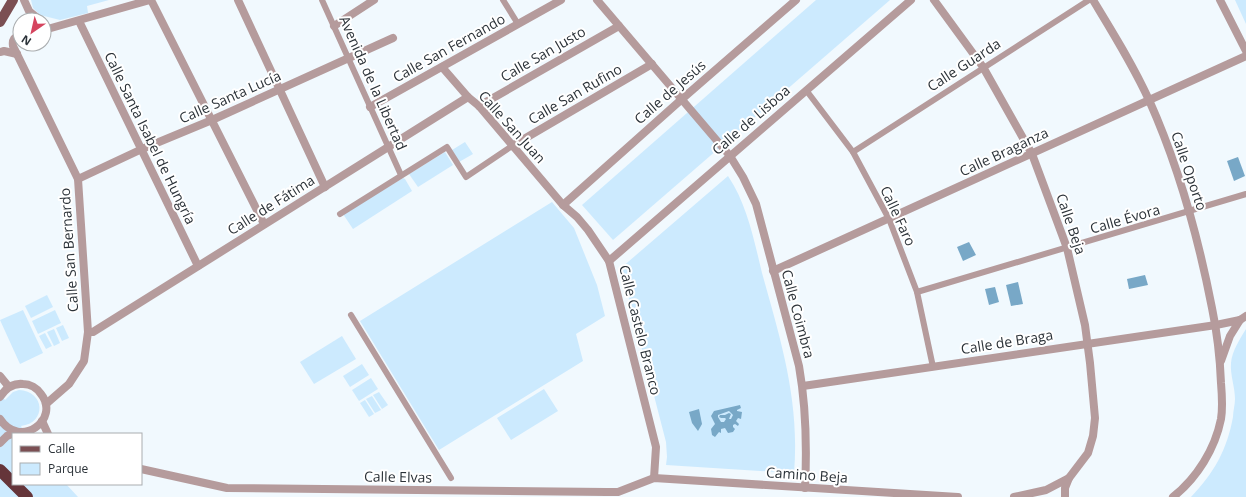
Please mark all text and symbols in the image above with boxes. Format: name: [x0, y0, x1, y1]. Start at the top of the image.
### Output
street label: Calle San Fernando: [389, 9, 508, 86]
north arrow: [12, 12, 52, 52]
street label: Avenida de la Libertad: [335, 13, 412, 153]
street label: Calle San Justo: [497, 22, 589, 86]
text: N: [18, 32, 34, 49]
street label: Calle Guarda: [923, 34, 1004, 95]
street label: Calle Santa Isabel de Hungría: [100, 48, 201, 227]
street label: Calle de Jesús: [630, 55, 710, 128]
street label: Calle San Rufino: [524, 59, 625, 128]
street label: Calle Santa Lucía: [176, 66, 284, 127]
street label: Calle de Lisboa: [708, 80, 794, 159]
street label: Calle San Juan: [475, 86, 550, 167]
street label: Calle Braganza: [956, 123, 1051, 180]
street label: Calle Oporto: [1167, 129, 1212, 213]
street label: Calle de Fátima: [224, 170, 318, 239]
street label: Calle Faro: [876, 183, 921, 249]
street label: Calle San Bernardo: [55, 187, 82, 313]
street label: Calle Beja: [1052, 191, 1091, 257]
street label: Calle Évora: [1088, 199, 1162, 238]
street label: Calle Castelo Branco: [615, 263, 666, 397]
street label: Calle Coimbra: [778, 267, 819, 360]
street label: Calle de Braga: [959, 325, 1054, 358]
legend: [12, 433, 142, 485]
text: Calle: [48, 440, 75, 457]
text: Parque: [48, 460, 88, 477]
street label: Camino Beja: [765, 462, 849, 487]
street label: Calle Elvas: [364, 466, 432, 487]

